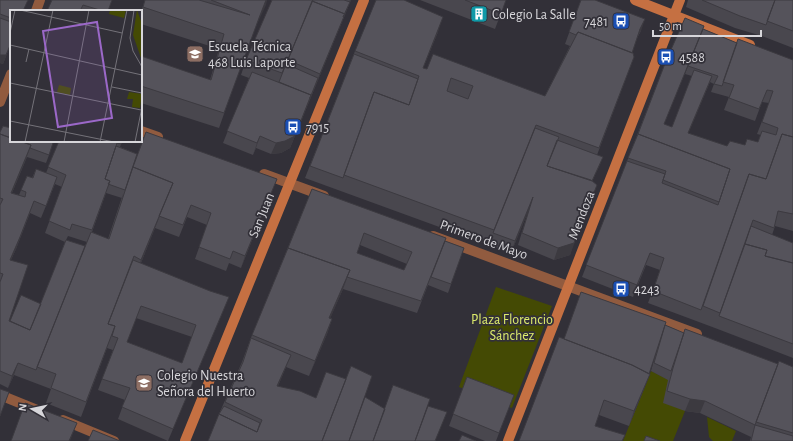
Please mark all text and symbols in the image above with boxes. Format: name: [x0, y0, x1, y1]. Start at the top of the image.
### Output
building icon: Colegio La Salle: [469, 4, 489, 24]
place label: Colegio La Salle: [492, 8, 576, 22]
inset map: [10, 10, 142, 142]
bus stop icon: 7481: [611, 11, 631, 31]
scale bar: [653, 12, 761, 38]
place label: 7481: [584, 15, 608, 29]
text: 50 m: [659, 20, 682, 32]
place label: Escuela Técnica 468 Luis Laporte: [208, 40, 296, 70]
school or university icon: Escuela Técnica 468 Luis Laporte: [185, 44, 205, 64]
bus stop icon: 4588: [656, 47, 676, 67]
place label: 4588: [679, 51, 705, 65]
bus stop icon: 7915: [283, 117, 303, 137]
place label: 7915: [306, 121, 329, 135]
street label: Mendoza: [566, 189, 598, 241]
street label: San Juan: [247, 191, 277, 240]
street label: Primero de Mayo: [438, 218, 529, 262]
bus stop icon: 4243: [611, 279, 631, 299]
place label: 4243: [634, 283, 660, 297]
park label: Plaza Florencio Sánchez: [471, 313, 553, 343]
place label: Colegio Nuestra Señora del Huerto: [157, 369, 255, 399]
school or university icon: Colegio Nuestra Señora del Huerto: [134, 373, 154, 393]
north arrow: [12, 389, 52, 429]
text: N: [17, 403, 29, 412]

